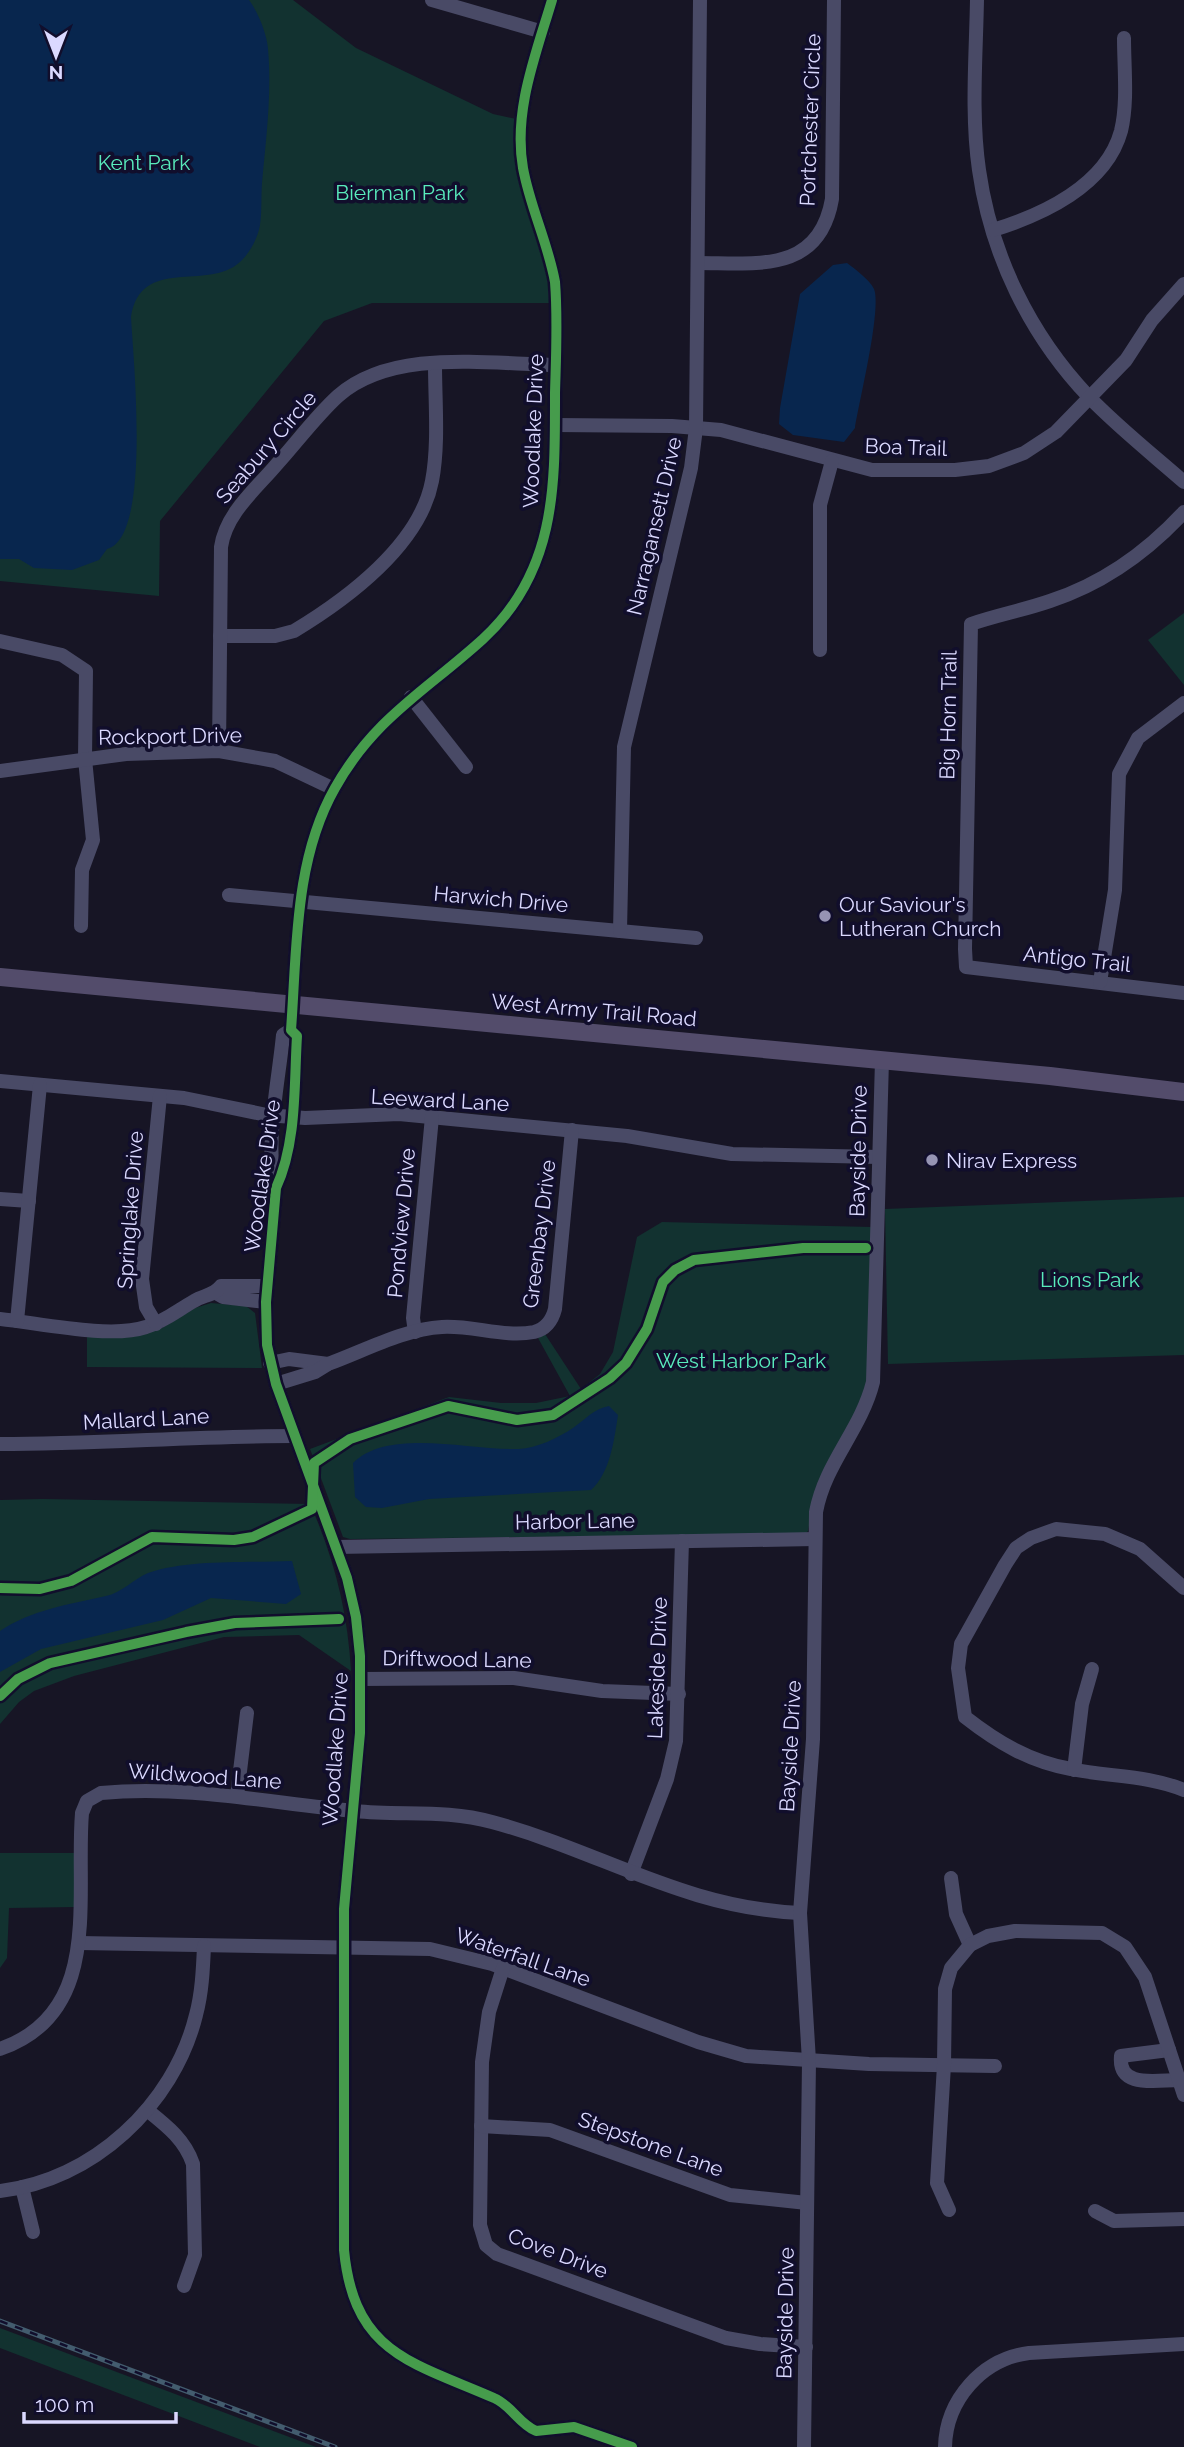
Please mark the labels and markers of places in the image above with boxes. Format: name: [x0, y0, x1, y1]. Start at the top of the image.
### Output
place label: Our Saviour's Lutheran Church: [839, 892, 1002, 941]
marker: Our Saviour's Lutheran Church: [817, 908, 833, 924]
place label: Nirav Express: [946, 1148, 1077, 1173]
marker: Nirav Express: [924, 1152, 940, 1168]

